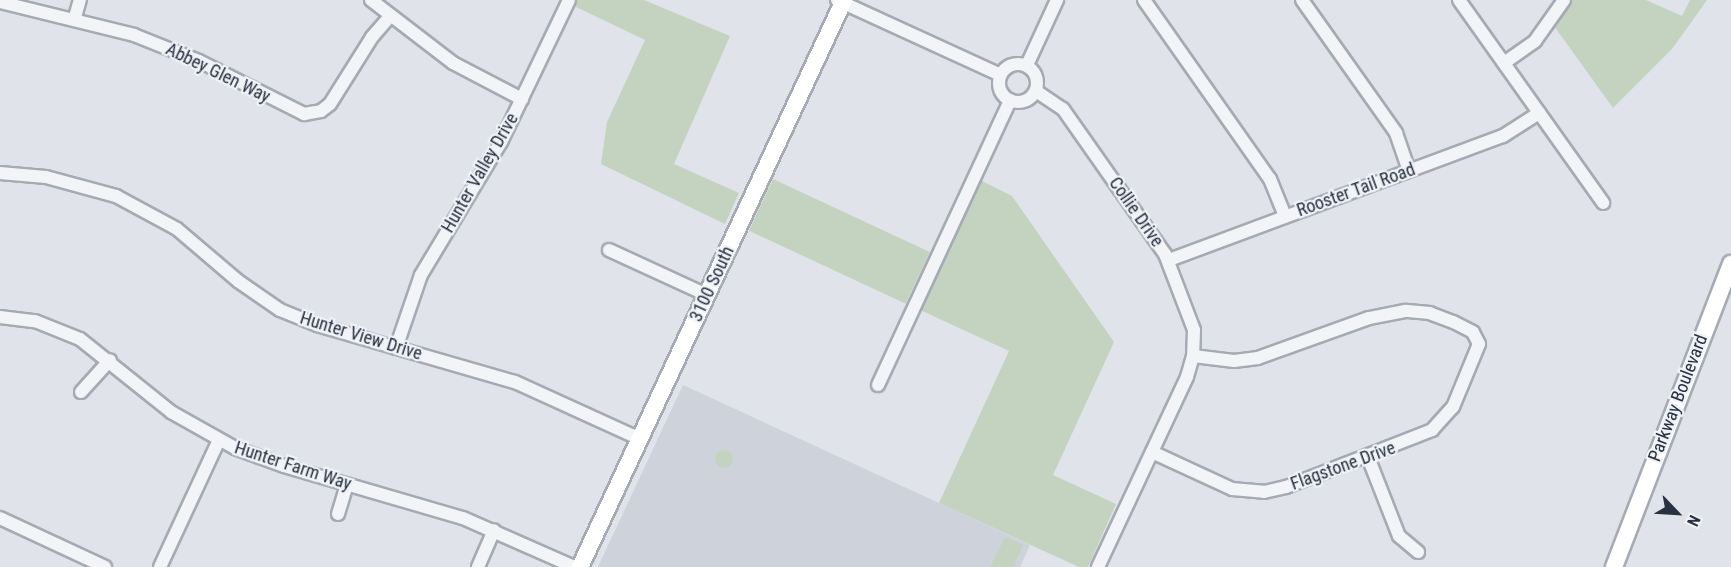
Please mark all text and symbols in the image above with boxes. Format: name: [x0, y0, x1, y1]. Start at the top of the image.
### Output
street label: Abbey Glen Way: [162, 38, 274, 108]
street label: Hunter Valley Drive: [437, 109, 523, 237]
street label: Rooster Tail Road: [1294, 159, 1418, 221]
street label: Collie Drive: [1104, 173, 1168, 251]
street label: 3100 South: [685, 243, 739, 325]
street label: Hunter View Drive: [297, 307, 425, 365]
street label: Parkway Boulevard: [1644, 331, 1712, 465]
street label: Hunter Farm Way: [232, 437, 354, 495]
street label: Flagstone Drive: [1288, 437, 1398, 495]
north arrow: [1647, 483, 1707, 543]
text: N: [1683, 512, 1704, 529]

